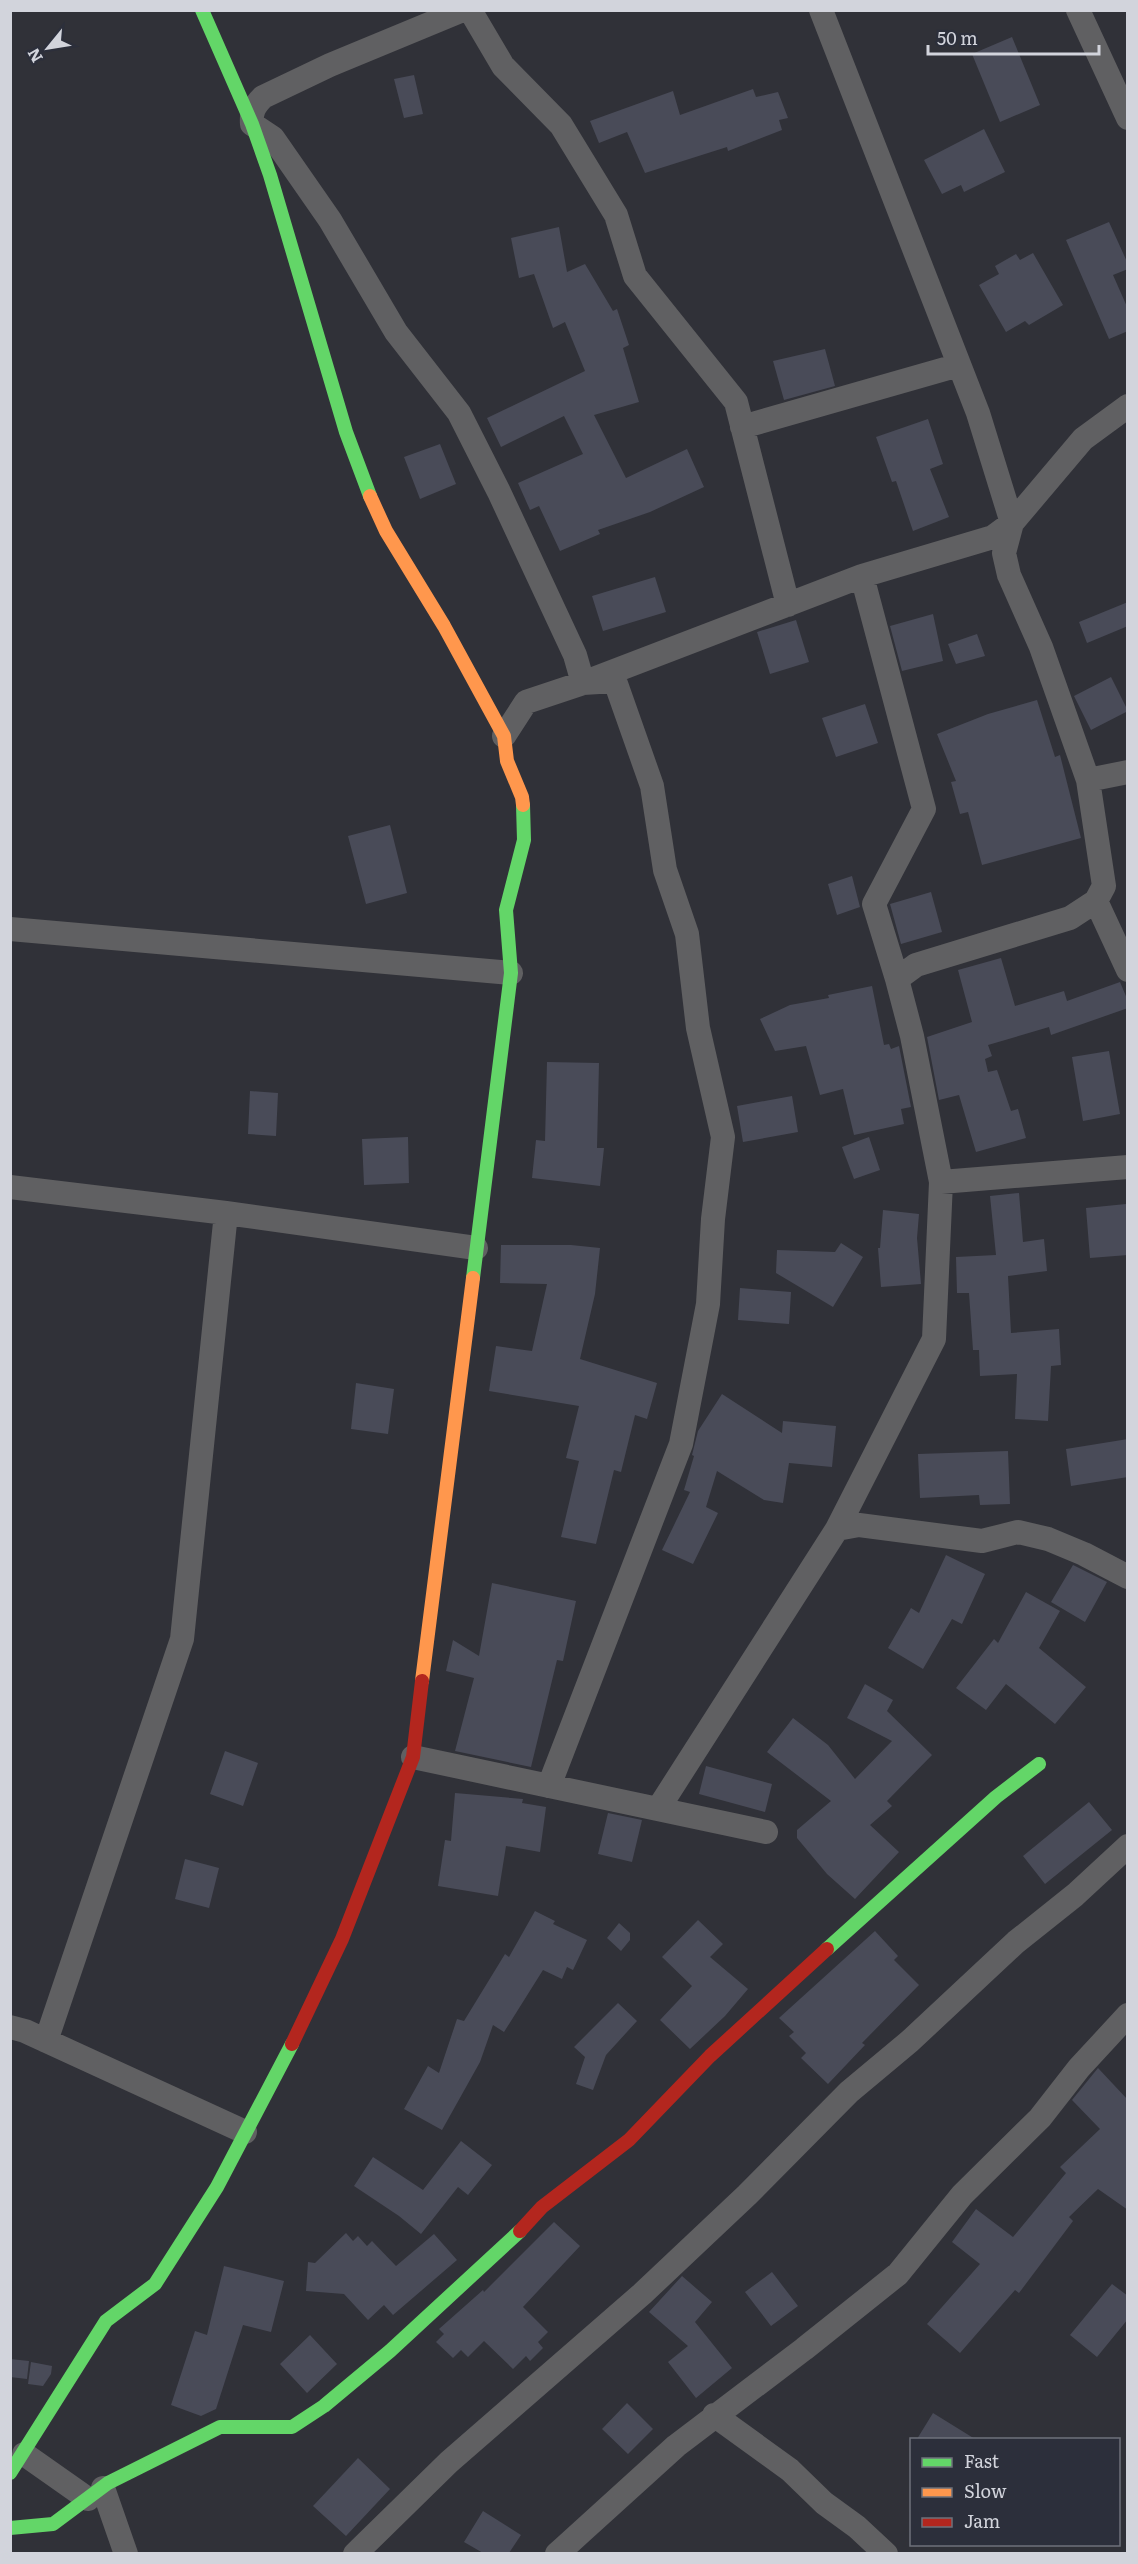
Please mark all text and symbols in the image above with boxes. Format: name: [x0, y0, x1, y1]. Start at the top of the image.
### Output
north arrow: [18, 18, 78, 78]
scale bar: [928, 18, 1099, 56]
text: 50 m: [937, 24, 978, 51]
text: N: [20, 44, 48, 68]
legend: [910, 2438, 1120, 2546]
text: Fast: [964, 2447, 1000, 2474]
text: Slow: [964, 2477, 1007, 2504]
text: Jam: [964, 2507, 1000, 2534]

